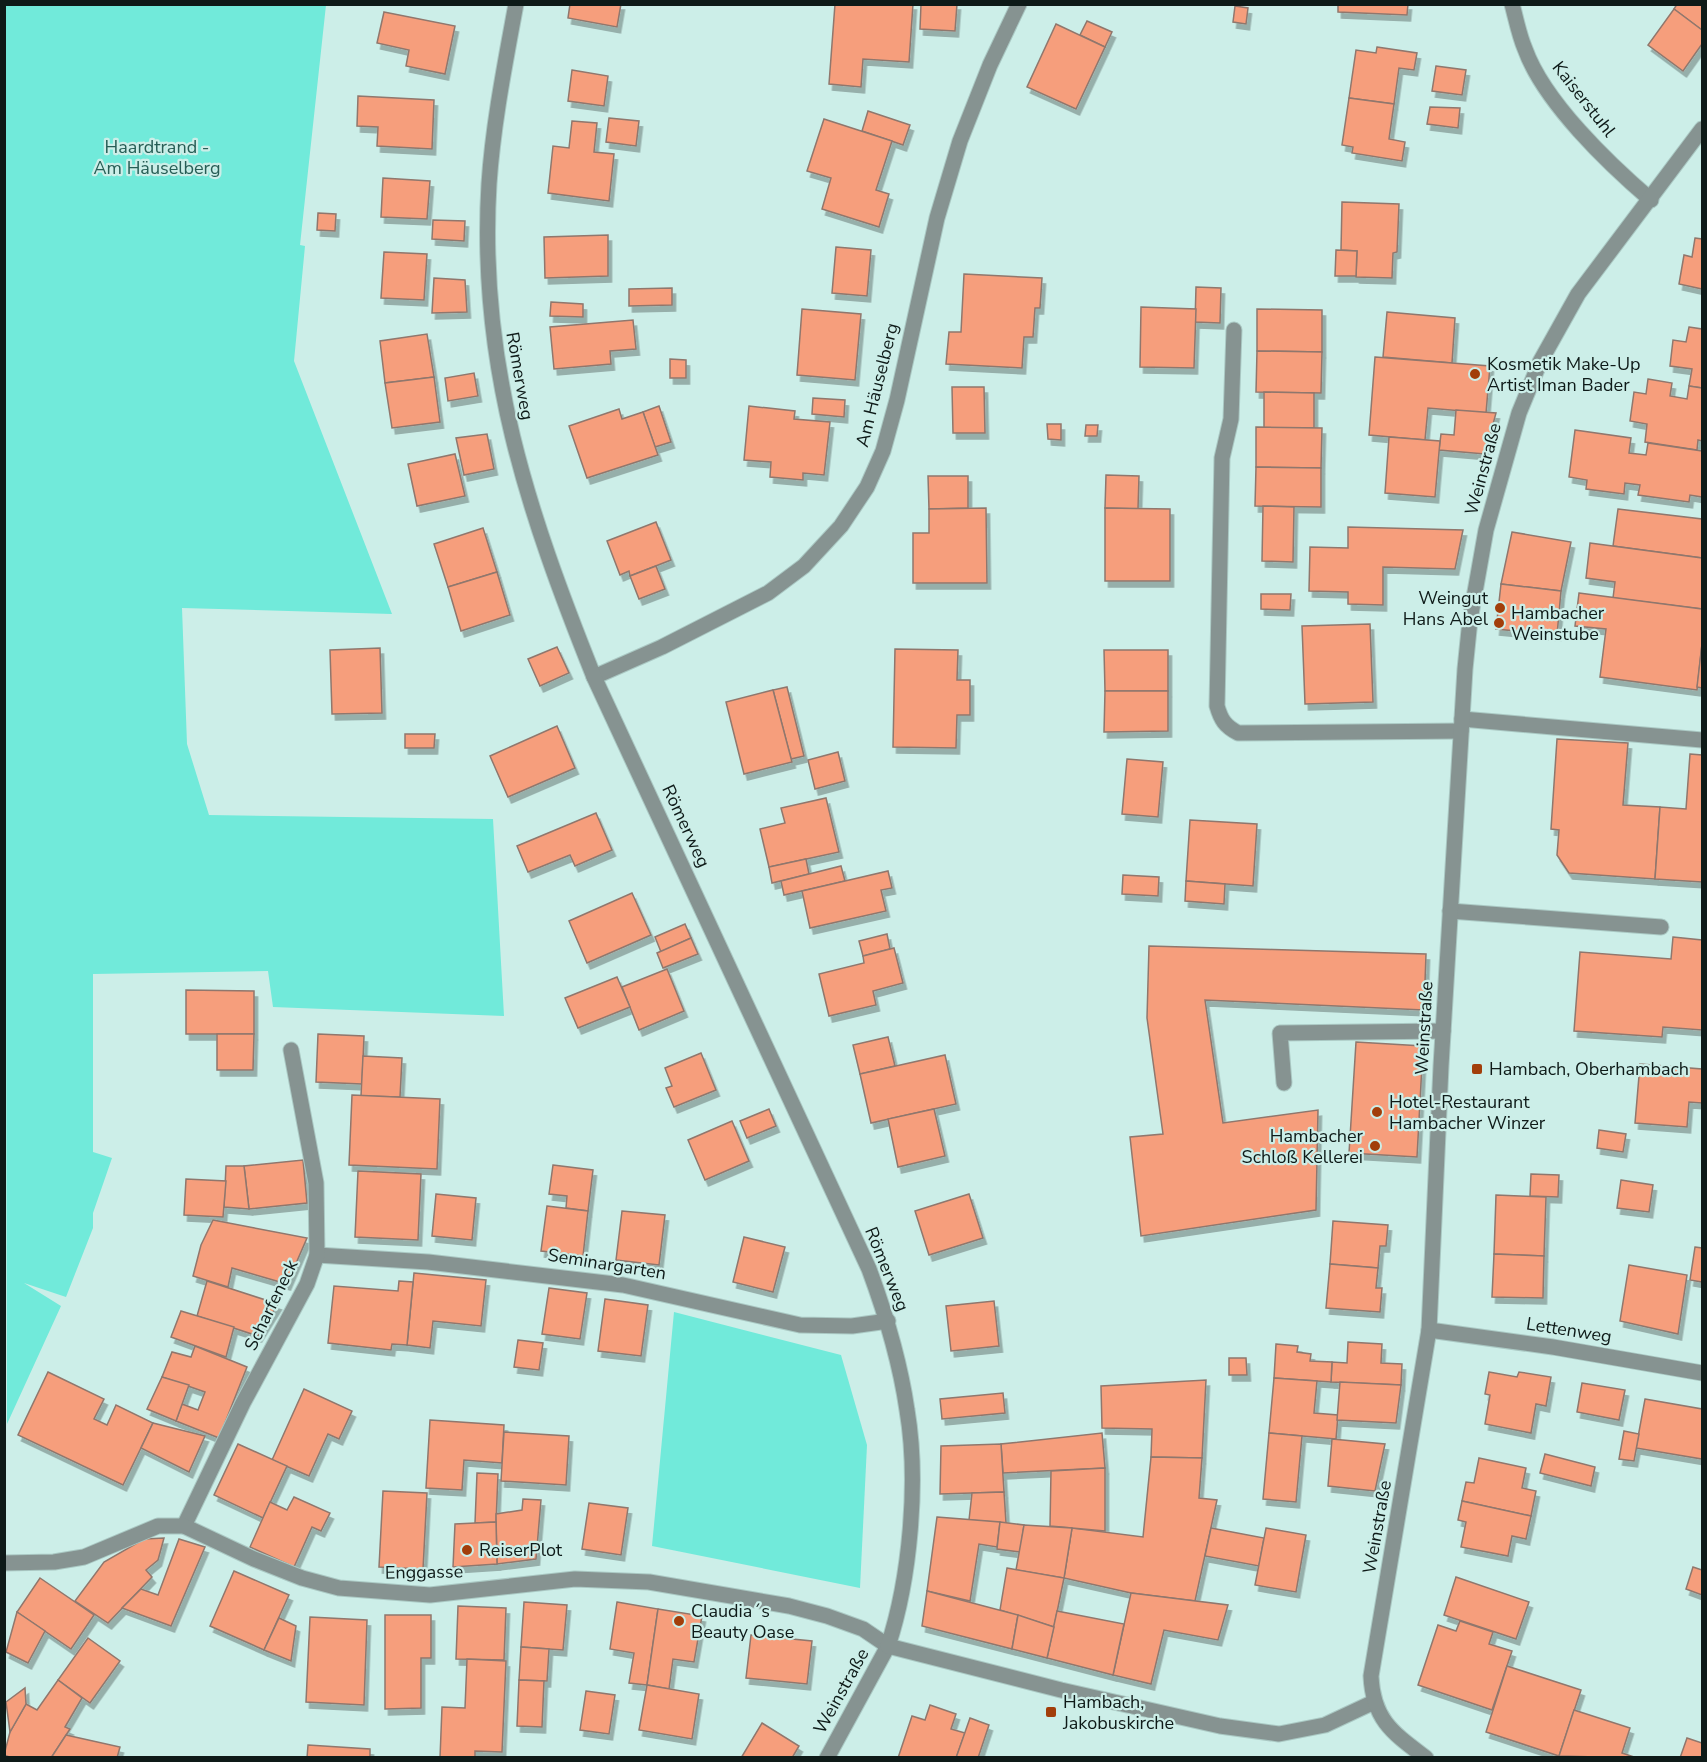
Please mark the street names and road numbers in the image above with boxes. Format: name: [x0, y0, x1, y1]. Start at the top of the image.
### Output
street label: Kaiserstuhl: [1547, 56, 1622, 142]
street label: Am Häuselberg: [850, 320, 904, 450]
street label: Römerweg: [500, 330, 540, 422]
street label: Weinstraße: [1459, 420, 1507, 518]
street label: Römerweg: [656, 781, 716, 871]
street label: Weinstraße: [1410, 980, 1438, 1076]
street label: Römerweg: [859, 1223, 915, 1315]
street label: Seminargarten: [546, 1243, 668, 1285]
street label: Scharfeneck: [239, 1255, 304, 1355]
street label: Lettenweg: [1524, 1311, 1614, 1349]
street label: Weinstraße: [1357, 1479, 1397, 1575]
street label: Enggasse: [385, 1559, 463, 1585]
street label: Weinstraße: [808, 1644, 874, 1738]

